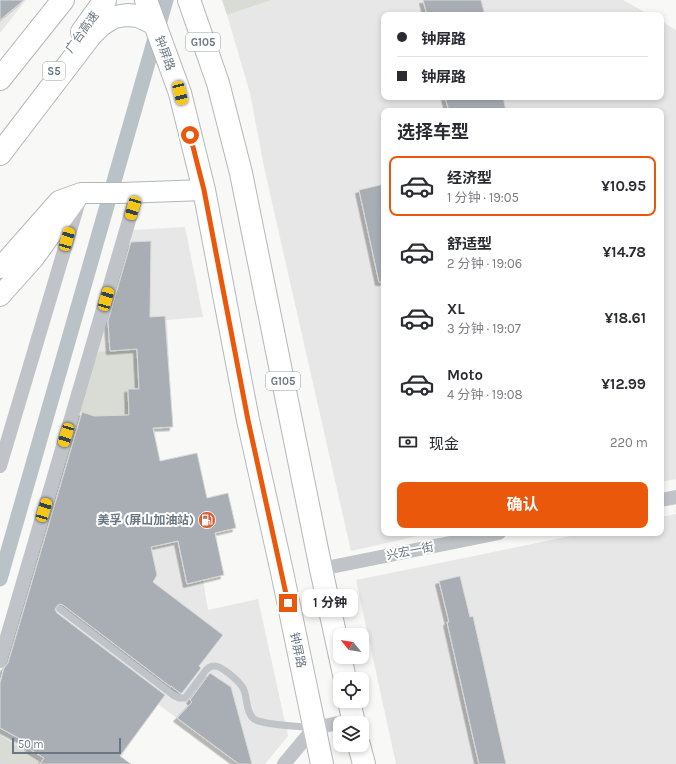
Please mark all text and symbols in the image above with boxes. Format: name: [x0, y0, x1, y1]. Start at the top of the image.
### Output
street label: 广台高速: [62, 8, 102, 56]
text: 钟屏路: [421, 30, 466, 48]
road number: G105: [186, 33, 220, 51]
street label: 钟屏路: [152, 34, 178, 72]
road number: S5: [43, 62, 65, 80]
text: 钟屏路: [421, 68, 466, 86]
car: [171, 80, 189, 106]
text: 选择车型: [397, 121, 469, 143]
route start: [181, 126, 199, 144]
icon: car: [399, 168, 435, 204]
text: 经济型: [447, 169, 492, 187]
text: ¥10.95: [601, 177, 646, 195]
text: 1 分钟 · 19:05: [447, 190, 519, 205]
car: [124, 195, 142, 221]
car: [58, 226, 76, 252]
icon: car: [399, 234, 435, 270]
text: 舒适型: [447, 235, 492, 253]
text: ¥14.78: [603, 243, 646, 261]
text: 2 分钟 · 19:06: [447, 256, 522, 271]
car: [97, 286, 115, 312]
icon: car: [399, 300, 435, 336]
text: XL: [447, 300, 465, 318]
text: ¥18.61: [604, 309, 646, 327]
text: 3 分钟 · 19:07: [447, 321, 521, 336]
icon: car: [399, 366, 435, 402]
text: Moto: [447, 366, 483, 384]
road number: G105: [266, 372, 300, 390]
text: ¥12.99: [601, 375, 646, 393]
text: 4 分钟 · 19:08: [447, 387, 522, 402]
car: [57, 422, 75, 448]
icon: cash: [397, 431, 419, 453]
text: 现金: [429, 435, 459, 453]
text: 220 m: [610, 435, 648, 450]
button: 确认: [397, 482, 648, 528]
car: [35, 497, 53, 523]
fuel station icon: 美孚 (屏山加油站): [197, 510, 217, 530]
place label: 美孚 (屏山加油站): [97, 513, 194, 527]
street label: 兴宏一街: [385, 540, 435, 562]
callout: 1 分钟: [302, 589, 358, 617]
route end: [279, 594, 297, 612]
text: 1 分钟: [313, 595, 347, 610]
north arrow: [333, 628, 369, 664]
map controls: [333, 628, 369, 752]
street label: 钟屏路: [287, 631, 309, 669]
button: locate: [333, 672, 369, 708]
button: layers: [333, 716, 369, 752]
scale bar: [12, 736, 121, 755]
text: 50 m: [18, 738, 44, 751]

